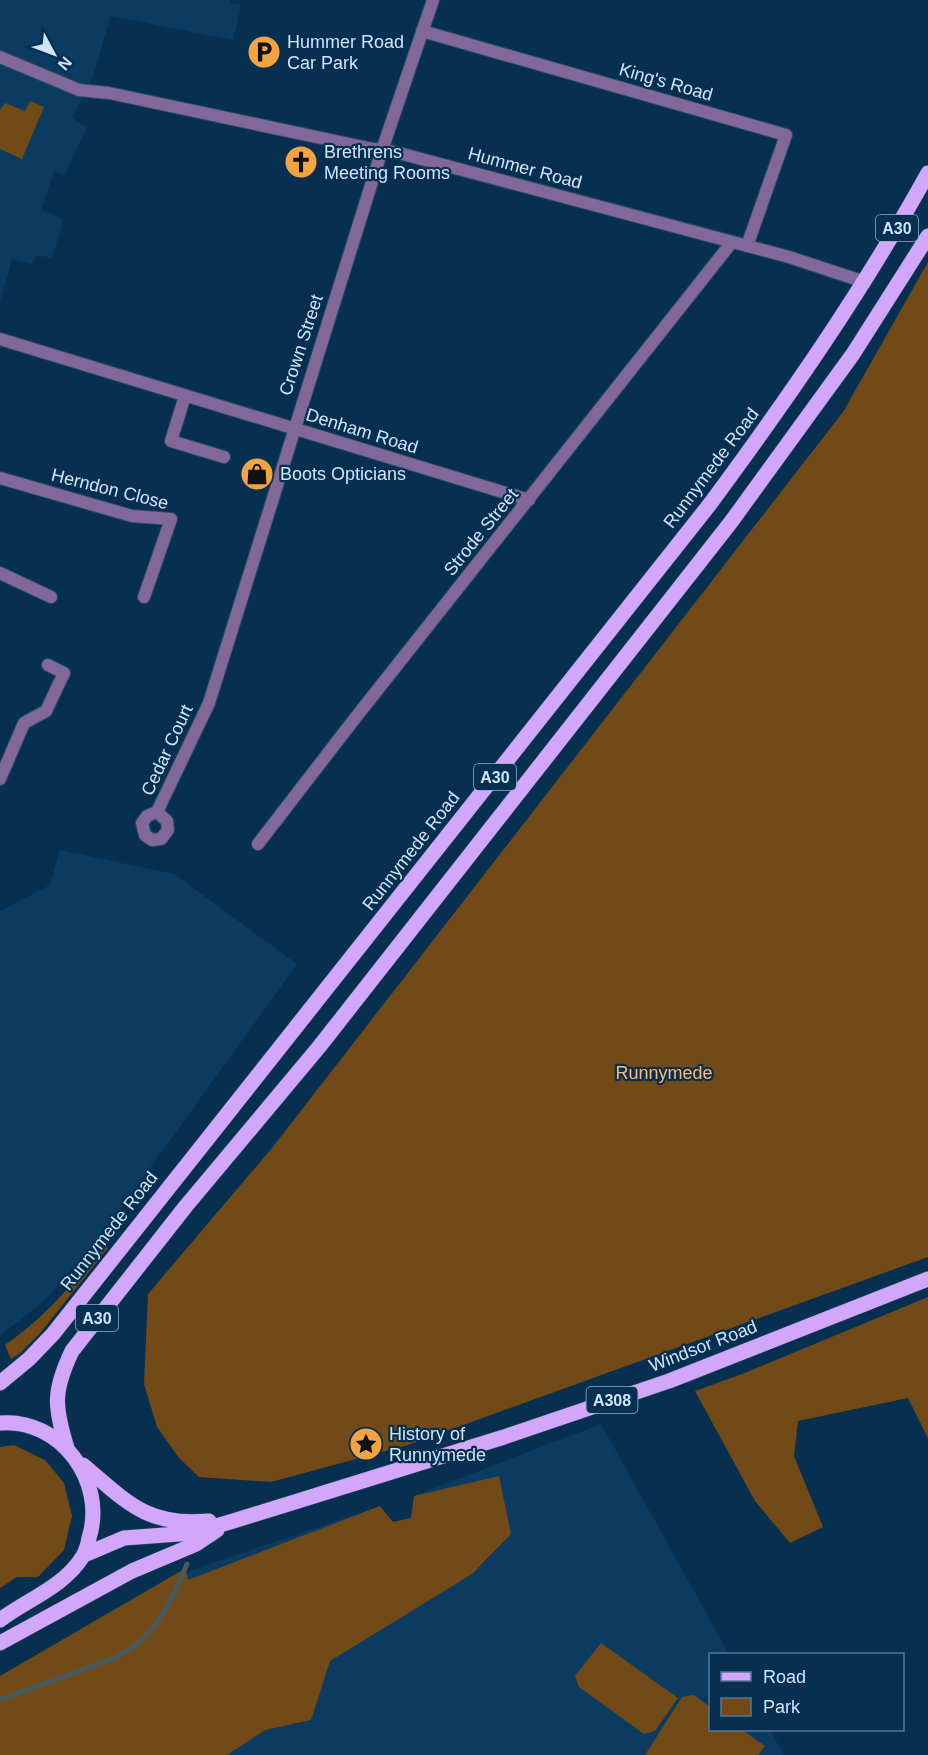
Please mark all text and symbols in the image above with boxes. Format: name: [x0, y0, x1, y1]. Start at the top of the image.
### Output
north arrow: [24, 24, 84, 84]
place label: Hummer Road Car Park: [287, 32, 404, 73]
parking icon: Hummer Road Car Park: [246, 34, 282, 70]
text: N: [55, 54, 75, 73]
street label: King's Road: [617, 59, 715, 105]
place label: Brethrens Meeting Rooms: [324, 142, 450, 183]
street label: Hummer Road: [466, 143, 584, 193]
church icon: Brethrens Meeting Rooms: [283, 144, 319, 180]
road number: A30: [876, 215, 918, 241]
street label: Crown Street: [275, 292, 327, 398]
street label: Denham Road: [304, 404, 420, 458]
street label: Runnymede Road: [659, 404, 763, 532]
shop icon: Boots Opticians: [239, 456, 275, 492]
place label: Boots Opticians: [280, 464, 406, 484]
street label: Herndon Close: [49, 465, 171, 513]
street label: Strode Street: [440, 484, 522, 580]
street label: Cedar Court: [137, 701, 197, 799]
road number: A30: [474, 764, 516, 790]
street label: Runnymede Road: [358, 788, 464, 914]
park label: Runnymede: [615, 1063, 713, 1083]
street label: Runnymede Road: [56, 1168, 162, 1294]
road number: A30: [76, 1305, 118, 1331]
street label: Windsor Road: [646, 1316, 760, 1376]
road number: A308: [586, 1387, 638, 1413]
place label: History of Runnymede: [389, 1424, 486, 1465]
place icon: History of Runnymede: [348, 1426, 384, 1462]
legend: [709, 1653, 904, 1731]
text: Road: [763, 1667, 806, 1687]
text: Park: [763, 1697, 801, 1717]

